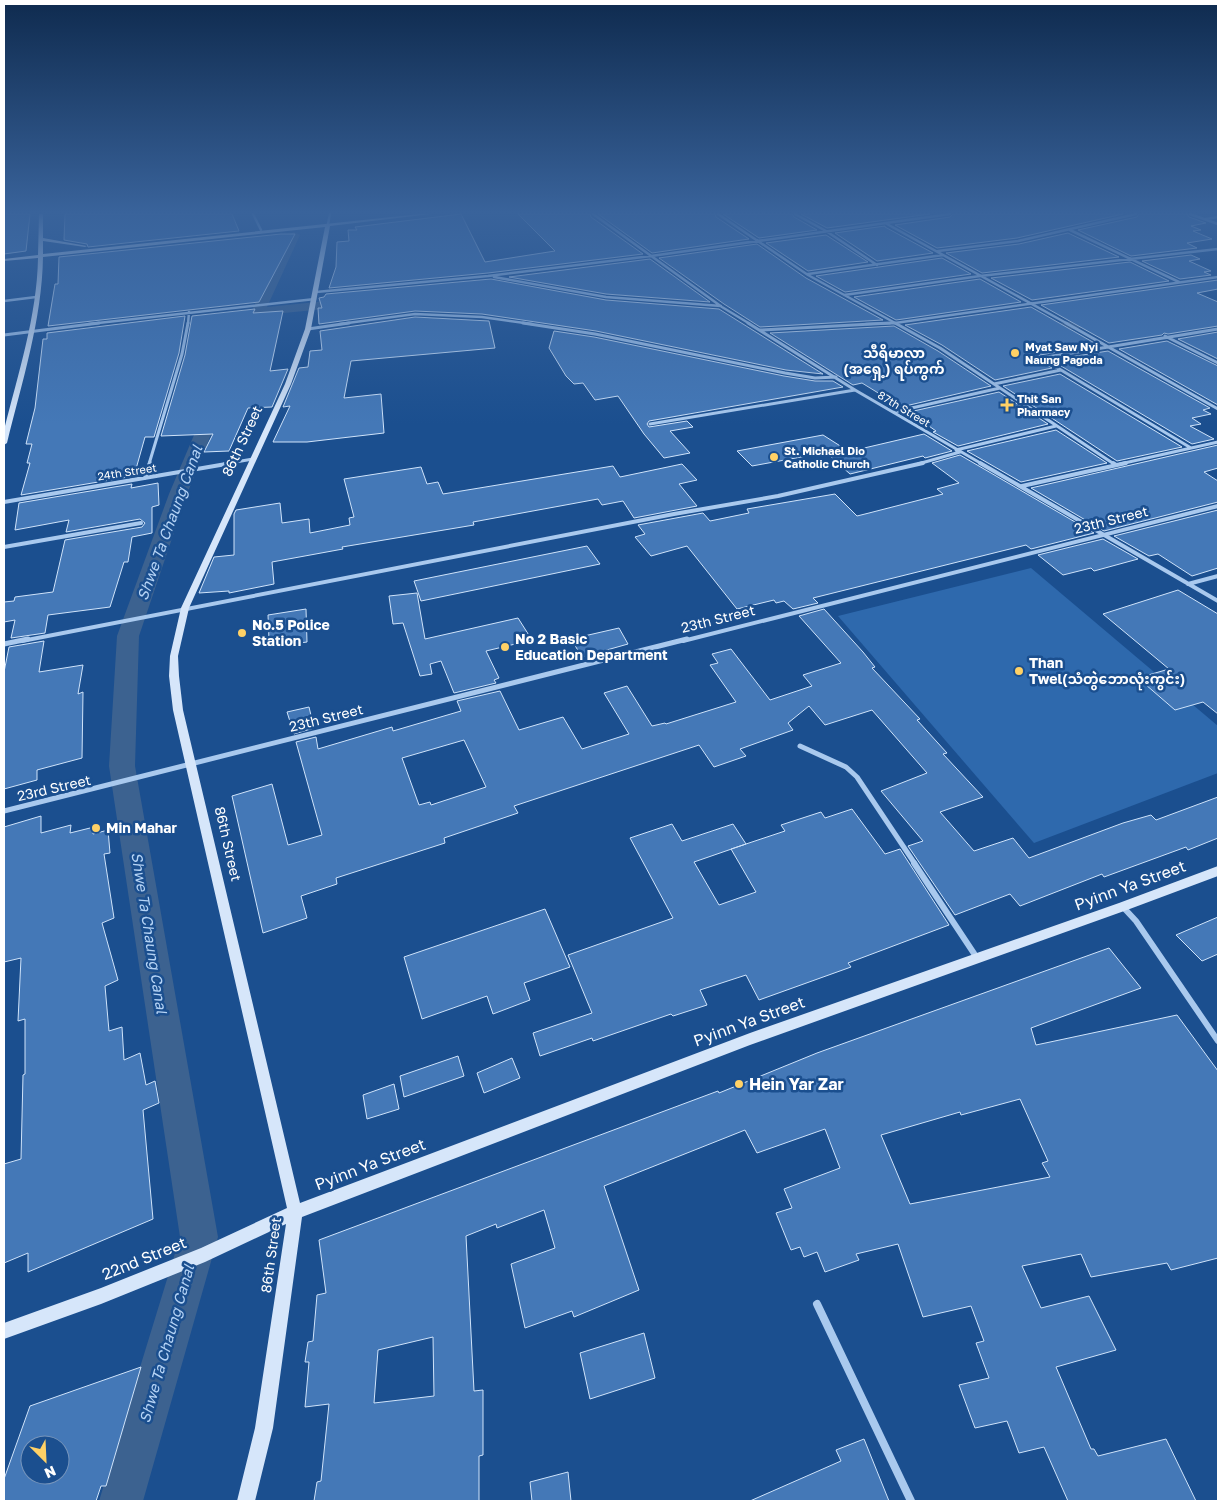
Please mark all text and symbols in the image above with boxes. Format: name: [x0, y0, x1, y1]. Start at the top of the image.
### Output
place label: Myat Saw Nyi Naung Pagoda: [1025, 340, 1103, 366]
district label: သီရိမာလာ (အရှေ့) ရပ်ကွက်: [843, 343, 945, 381]
marker: Myat Saw Nyi Naung Pagoda: [1009, 347, 1021, 359]
street label: 87th Street: [876, 388, 933, 429]
place label: Thit San Pharmacy: [1017, 392, 1071, 418]
marker: Thit San Pharmacy: [1001, 399, 1013, 411]
street label: 86th Street: [218, 403, 265, 479]
water label: Shwe Ta Chaung Canal: [133, 442, 207, 603]
place label: St. Michael Dio Catholic Church: [784, 444, 870, 470]
marker: St. Michael Dio Catholic Church: [768, 451, 780, 463]
street label: 24th Street: [96, 460, 157, 483]
street label: 23th Street: [1072, 502, 1150, 537]
street label: 23th Street: [679, 601, 757, 636]
place label: No.5 Police Station: [252, 616, 330, 649]
marker: No.5 Police Station: [236, 627, 248, 639]
place label: No 2 Basic Education Department: [515, 630, 668, 663]
marker: No 2 Basic Education Department: [499, 641, 511, 653]
place label: Than Twel(သံတွဲဘောလုံးကွင်း): [1029, 654, 1185, 691]
marker: Than Twel(သံတွဲဘောလုံးကွင်း): [1013, 665, 1025, 677]
street label: 23th Street: [287, 700, 365, 735]
street label: 23rd Street: [15, 771, 92, 804]
street label: 86th Street: [212, 805, 245, 883]
place label: Min Mahar: [106, 819, 177, 836]
marker: Min Mahar: [90, 822, 102, 834]
water label: Shwe Ta Chaung Canal: [127, 851, 172, 1016]
street label: Pyinn Ya Street: [1072, 856, 1188, 914]
street label: Pyinn Ya Street: [691, 992, 807, 1050]
place label: Hein Yar Zar: [749, 1074, 844, 1094]
marker: Hein Yar Zar: [733, 1078, 745, 1090]
street label: Pyinn Ya Street: [312, 1134, 428, 1194]
street label: 86th Street: [257, 1216, 284, 1294]
street label: 22nd Street: [99, 1232, 189, 1284]
water label: Shwe Ta Chaung Canal: [135, 1261, 199, 1425]
north arrow: [20, 1435, 70, 1485]
text: N: [42, 1462, 59, 1482]

